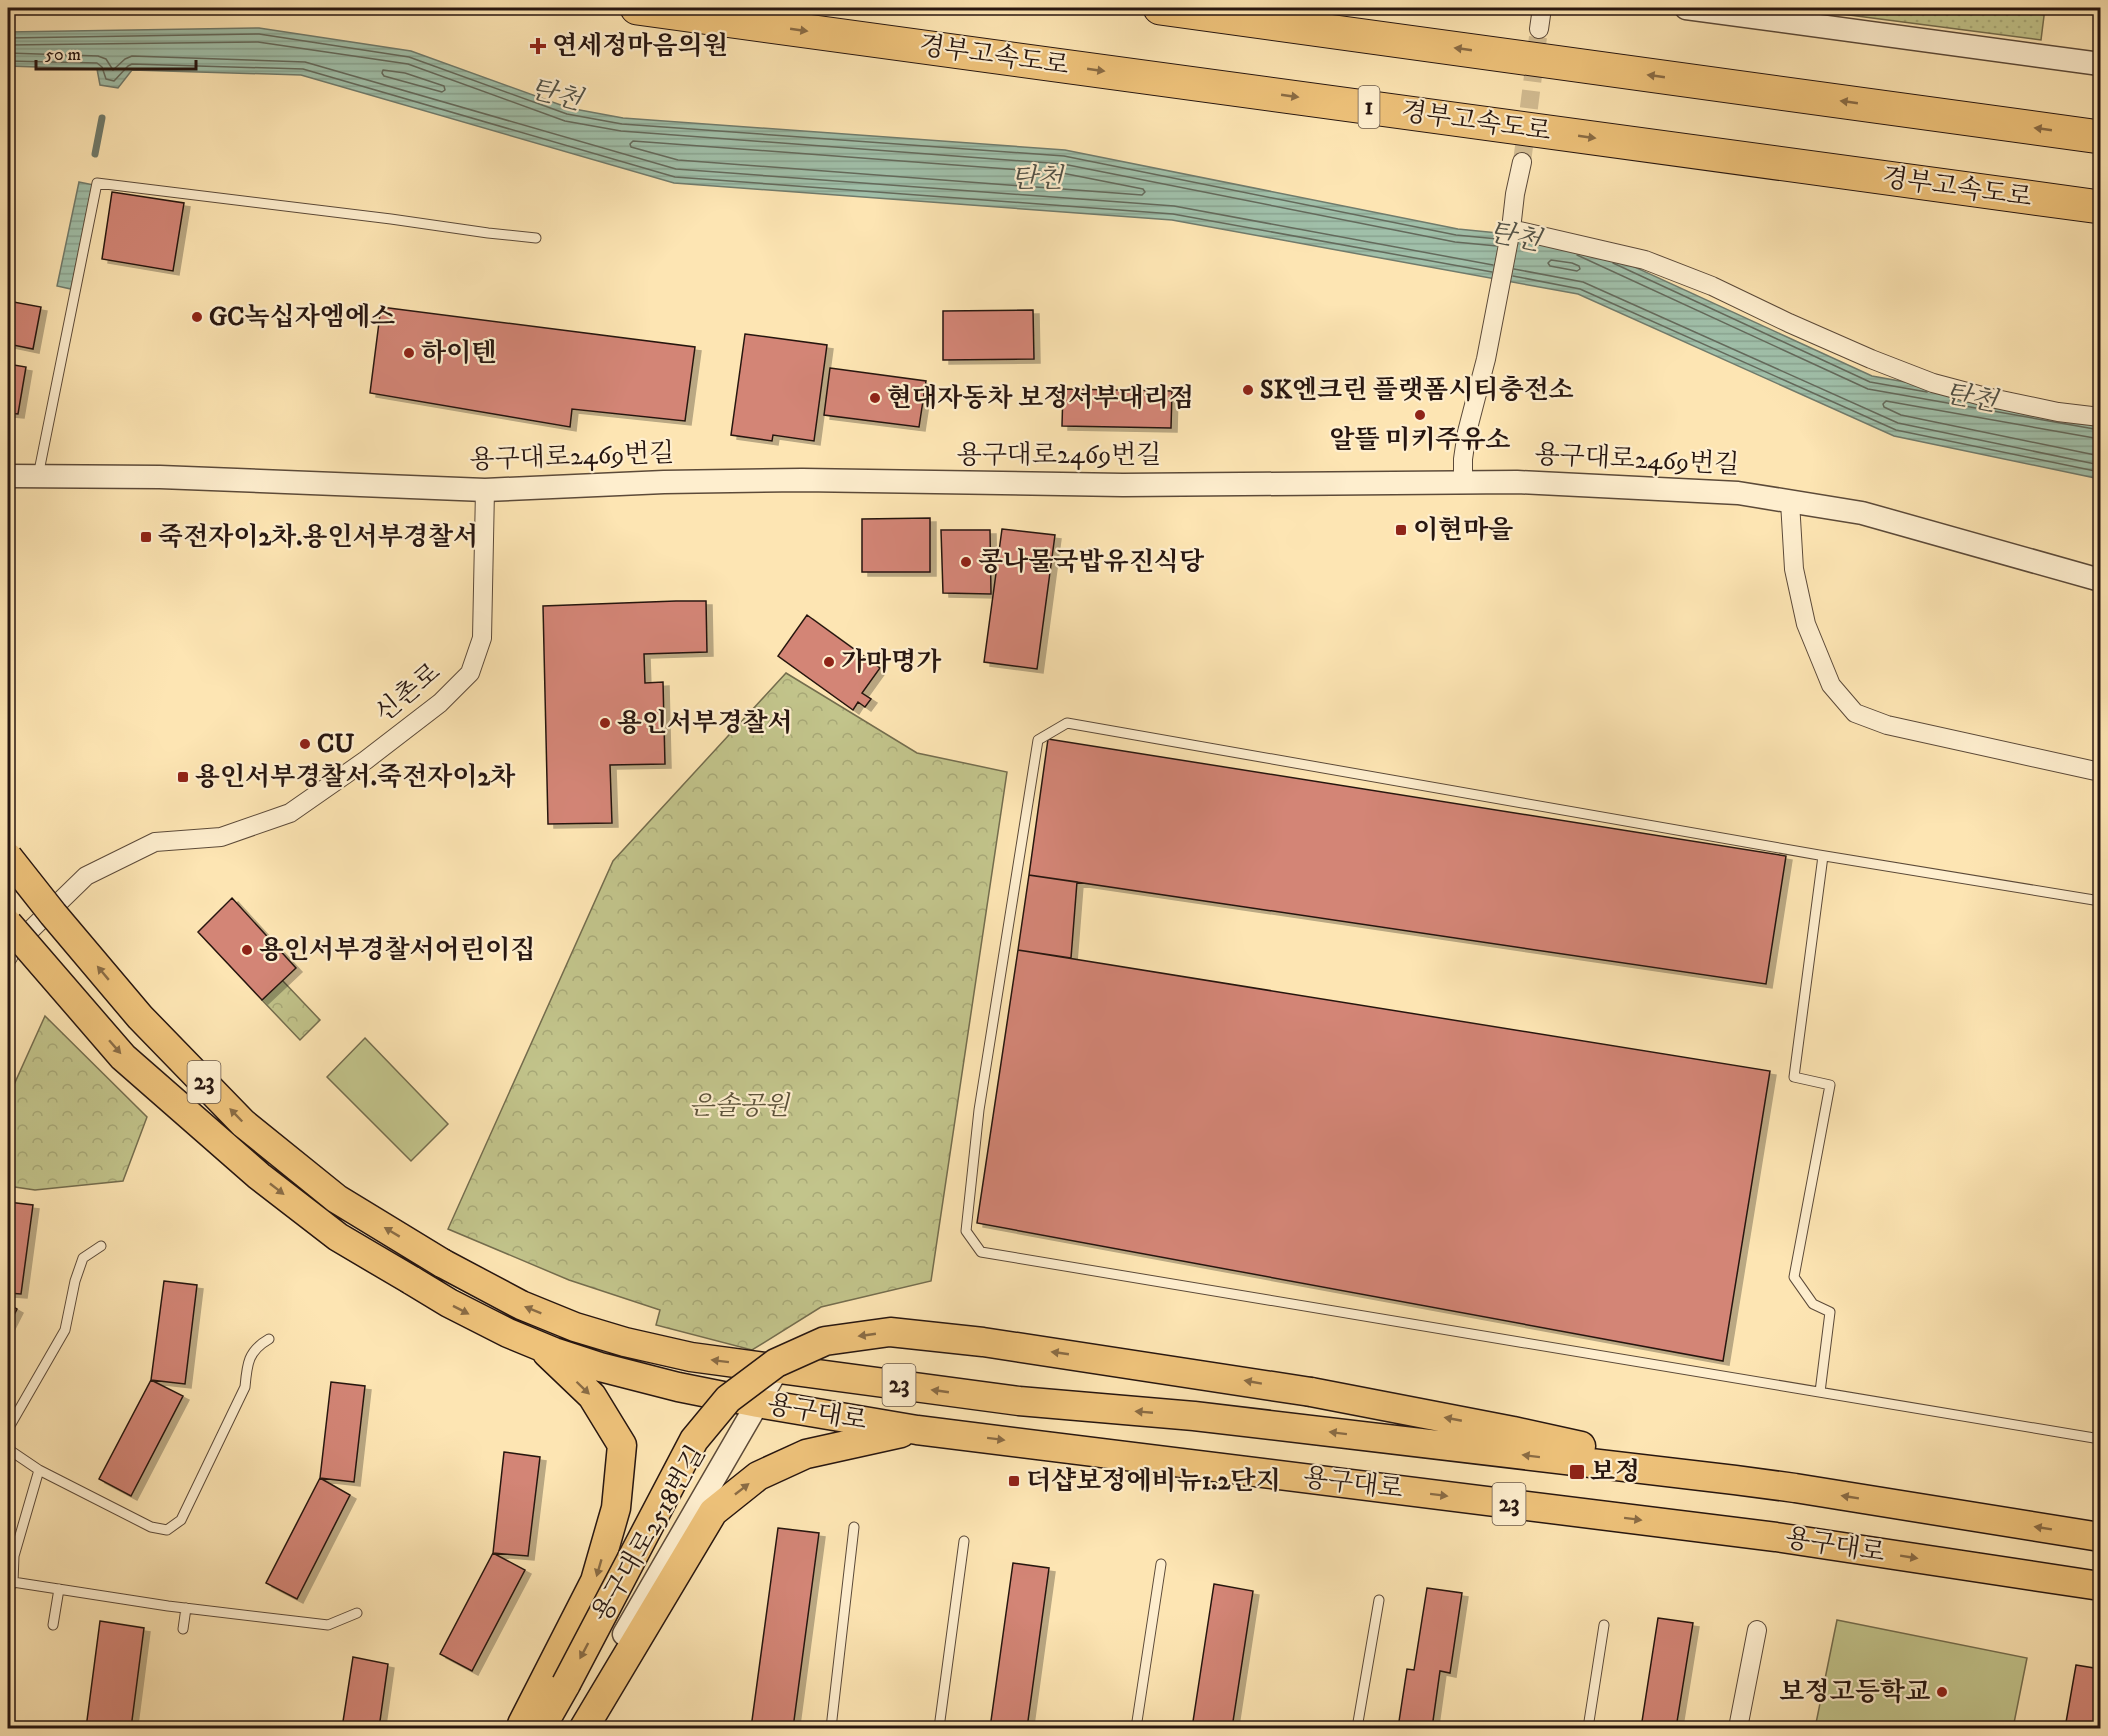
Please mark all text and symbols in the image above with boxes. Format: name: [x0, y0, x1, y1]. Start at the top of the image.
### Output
one-way arrow: [790, 25, 809, 34]
street label: 경부고속도로: [917, 29, 1071, 83]
place label: 연세정마음의원: [552, 30, 728, 63]
scale bar: [36, 33, 196, 71]
marker: 연세정마음의원: [529, 37, 547, 55]
text: 50 m: [45, 44, 81, 66]
one-way arrow: [1453, 45, 1472, 54]
one-way arrow: [1087, 66, 1106, 75]
one-way arrow: [1647, 71, 1666, 80]
water label: 탄천: [526, 72, 587, 119]
road number: 1: [1358, 86, 1380, 128]
one-way arrow: [1280, 92, 1299, 101]
street label: 경부고속도로: [1399, 95, 1553, 149]
one-way arrow: [1840, 98, 1859, 107]
one-way arrow: [2033, 124, 2052, 133]
one-way arrow: [1577, 132, 1596, 142]
street label: 경부고속도로: [1880, 161, 2034, 215]
water label: 탄천: [1011, 162, 1065, 196]
water label: 탄천: [1486, 215, 1546, 259]
place label: GC녹십자엠에스: [209, 301, 395, 334]
marker: GC녹십자엠에스: [190, 310, 204, 324]
place label: 하이텐: [421, 337, 496, 370]
marker: 하이텐: [402, 346, 416, 360]
place label: SK엔크린 플랫폼시티충전소: [1260, 374, 1574, 407]
water label: 탄천: [1942, 376, 2002, 420]
place label: 현대자동차 보정서부대리점: [887, 382, 1194, 415]
marker: SK엔크린 플랫폼시티충전소: [1241, 383, 1255, 397]
marker: 현대자동차 보정서부대리점: [868, 391, 882, 405]
marker: 알뜰 미키주유소: [1413, 408, 1427, 422]
place label: 알뜰 미키주유소: [1329, 424, 1511, 457]
street label: 용구대로2469번길: [469, 437, 675, 477]
street label: 용구대로2469번길: [1534, 438, 1740, 482]
street label: 용구대로2469번길: [957, 439, 1161, 472]
place label: 이현마을: [1413, 514, 1513, 547]
place label: 죽전자이2차.용인서부경찰서: [158, 521, 478, 554]
marker: 이현마을: [1394, 523, 1408, 537]
marker: 죽전자이2차.용인서부경찰서: [139, 530, 153, 544]
place label: 콩나물국밥유진식당: [978, 546, 1205, 579]
marker: 콩나물국밥유진식당: [959, 555, 973, 569]
place label: 가마명가: [841, 646, 942, 679]
marker: 가마명가: [822, 655, 836, 669]
street label: 신촌로: [369, 656, 447, 730]
place label: 용인서부경찰서: [617, 707, 793, 740]
marker: 용인서부경찰서: [598, 716, 612, 730]
place label: CU: [317, 728, 354, 761]
marker: CU: [298, 737, 312, 751]
place label: 용인서부경찰서.죽전자이2차: [195, 761, 516, 794]
marker: 용인서부경찰서.죽전자이2차: [176, 770, 190, 784]
place label: 용인서부경찰서어린이집: [259, 934, 535, 967]
marker: 용인서부경찰서어린이집: [240, 943, 254, 957]
one-way arrow: [97, 966, 110, 981]
one-way arrow: [108, 1039, 121, 1054]
road number: 23: [188, 1061, 220, 1103]
park label: 은솔공원: [689, 1090, 791, 1123]
one-way arrow: [230, 1109, 244, 1123]
one-way arrow: [269, 1183, 285, 1196]
one-way arrow: [384, 1227, 400, 1238]
one-way arrow: [453, 1305, 470, 1314]
one-way arrow: [524, 1305, 542, 1314]
one-way arrow: [857, 1331, 876, 1340]
one-way arrow: [1050, 1349, 1069, 1358]
one-way arrow: [711, 1356, 730, 1366]
road number: 23: [882, 1364, 916, 1406]
one-way arrow: [1243, 1378, 1262, 1387]
one-way arrow: [576, 1380, 590, 1394]
one-way arrow: [931, 1386, 950, 1395]
street label: 용구대로: [765, 1388, 869, 1438]
one-way arrow: [1134, 1407, 1153, 1417]
one-way arrow: [1443, 1414, 1462, 1423]
one-way arrow: [1328, 1429, 1347, 1438]
one-way arrow: [986, 1435, 1005, 1444]
street label: 용구대로2518번길: [585, 1440, 713, 1628]
one-way arrow: [1522, 1451, 1541, 1461]
place label: 보정: [1590, 1456, 1640, 1489]
street label: 용구대로: [1301, 1462, 1405, 1506]
marker: 보정: [1568, 1463, 1586, 1481]
place label: 더샵보정에비뉴1.2단지: [1026, 1465, 1281, 1498]
marker: 더샵보정에비뉴1.2단지: [1007, 1474, 1021, 1488]
one-way arrow: [735, 1483, 750, 1495]
road number: 23: [1492, 1483, 1526, 1525]
one-way arrow: [1430, 1490, 1449, 1500]
one-way arrow: [1841, 1492, 1860, 1501]
one-way arrow: [1623, 1514, 1642, 1524]
street label: 용구대로: [1783, 1522, 1887, 1570]
one-way arrow: [2033, 1523, 2052, 1532]
one-way arrow: [1900, 1553, 1919, 1562]
one-way arrow: [594, 1559, 603, 1577]
one-way arrow: [579, 1643, 589, 1660]
place label: 보정고등학교: [1779, 1676, 1930, 1709]
marker: 보정고등학교: [1935, 1685, 1949, 1699]

